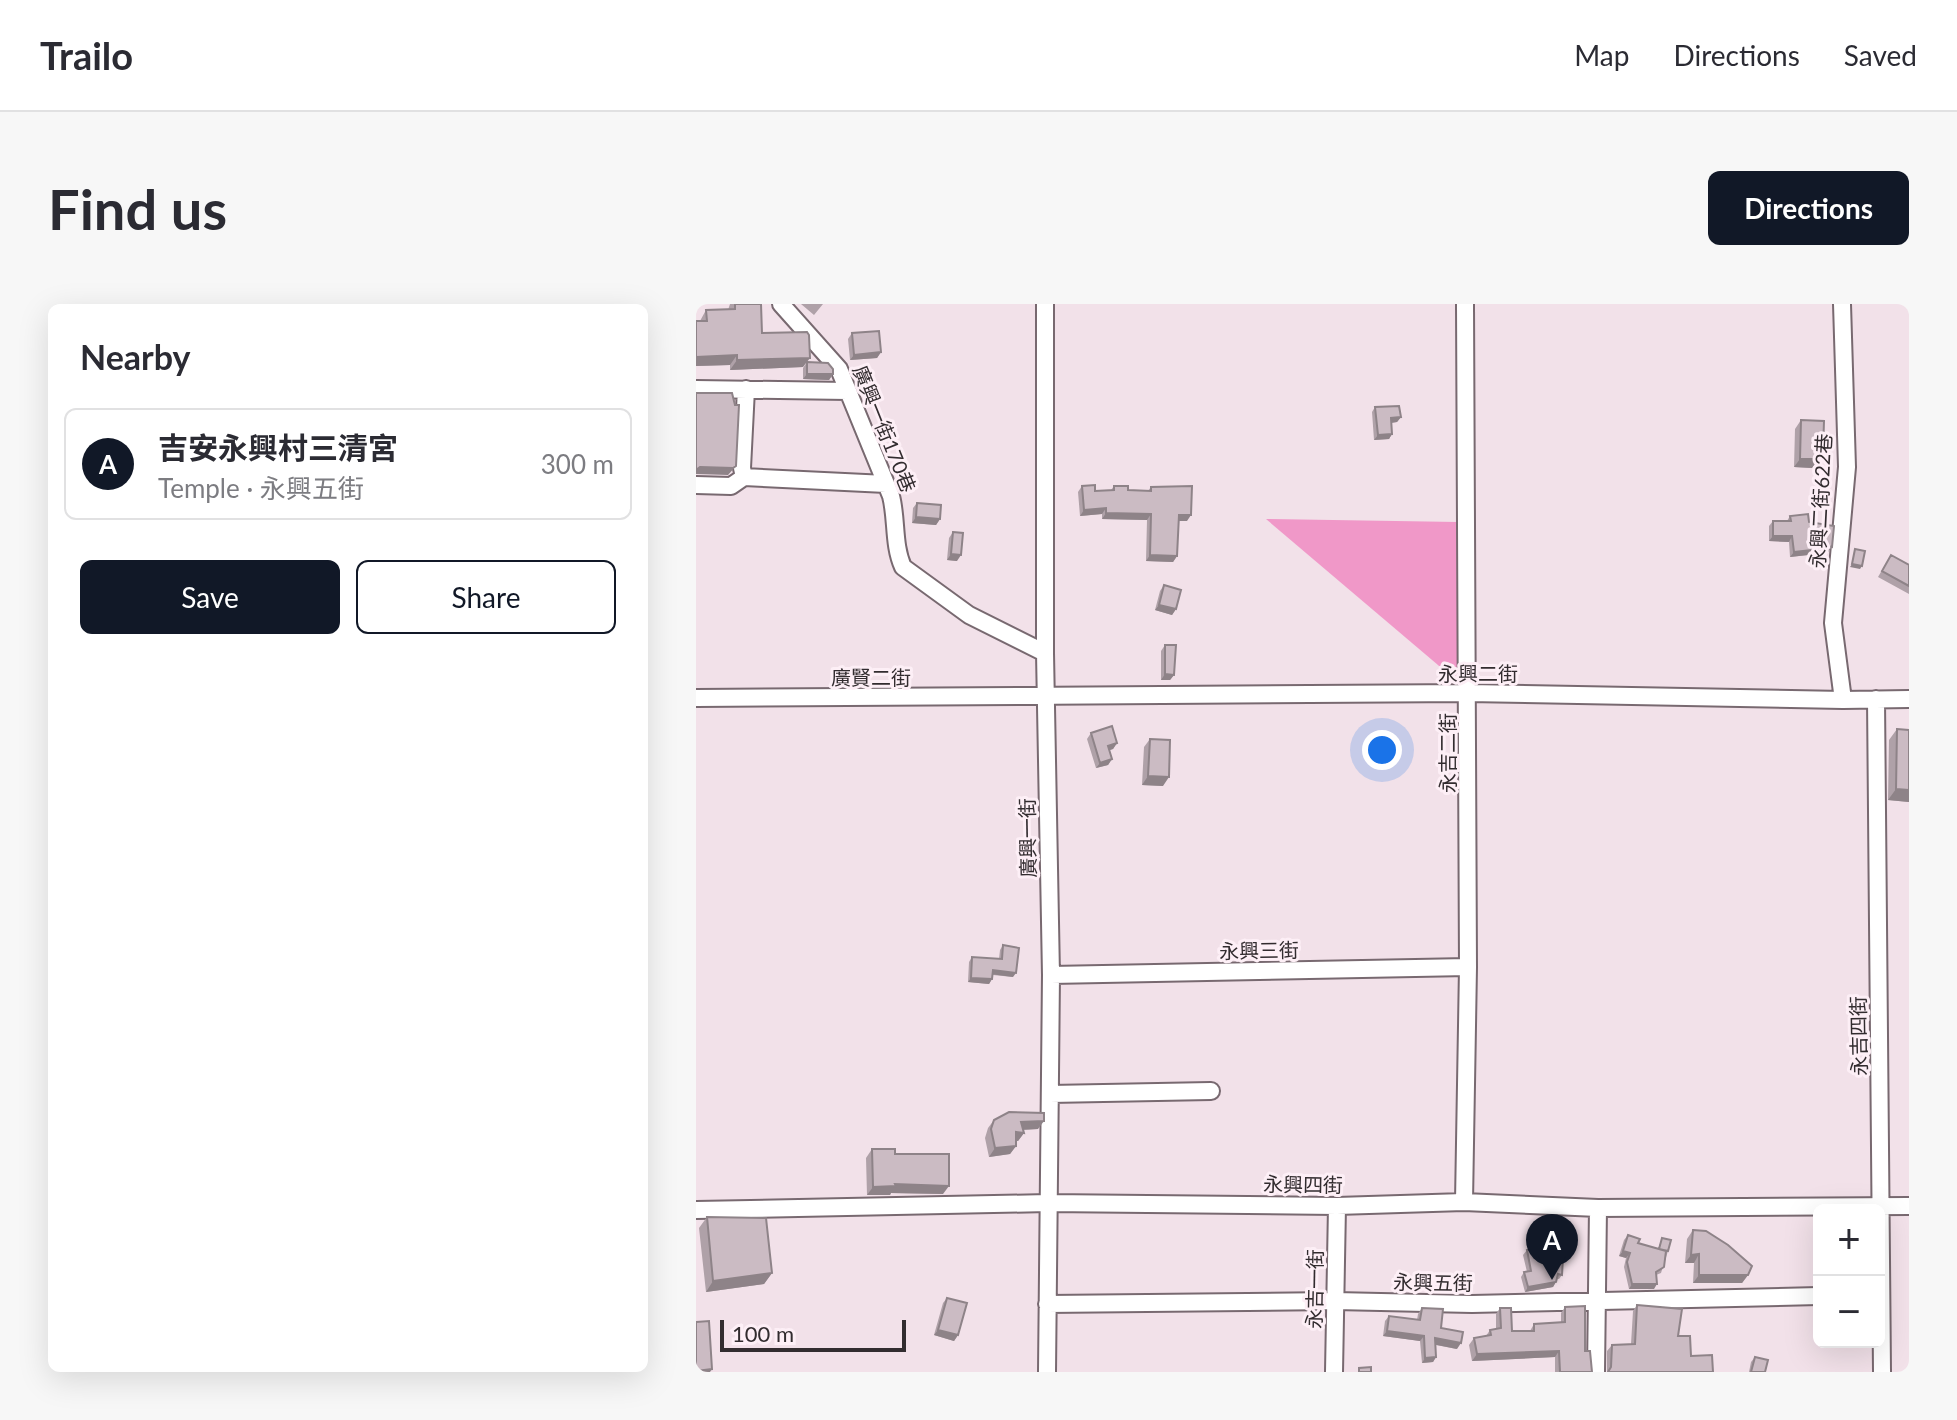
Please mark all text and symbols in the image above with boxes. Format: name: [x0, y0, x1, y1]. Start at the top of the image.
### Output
text: Trailo: [40, 32, 133, 78]
text: Map: [1574, 38, 1629, 72]
text: Directions: [1673, 38, 1800, 72]
text: Saved: [1844, 38, 1917, 72]
button: Directions: [1708, 171, 1909, 245]
text: Find us: [48, 175, 227, 242]
text: Nearby: [80, 336, 191, 377]
street label: 廣興一街170巷: [849, 362, 921, 496]
text: 吉安永興村三清宮: [158, 429, 398, 465]
street label: 永興二街622巷: [1804, 433, 1836, 569]
text: A: [99, 448, 117, 480]
text: 300 m: [541, 448, 614, 480]
text: Temple · 永興五街: [158, 472, 364, 504]
button: Save: [80, 560, 340, 634]
button: Share: [356, 560, 616, 634]
street label: 永興二街: [1438, 661, 1518, 685]
street label: 廣賢二街: [831, 665, 911, 689]
street label: 永吉二街: [1435, 713, 1459, 793]
your location: [1362, 730, 1402, 770]
street label: 廣興一街: [1014, 798, 1040, 878]
street label: 永興三街: [1219, 937, 1299, 963]
street label: 永吉四街: [1845, 996, 1871, 1076]
street label: 永興四街: [1263, 1171, 1343, 1197]
map controls: [1813, 1204, 1885, 1348]
button: +: [1813, 1204, 1885, 1276]
pin: A: [1526, 1214, 1578, 1280]
street label: 永吉一街: [1301, 1249, 1327, 1329]
street label: 永興五街: [1393, 1269, 1473, 1295]
button: −: [1813, 1276, 1885, 1348]
scale bar: [720, 1316, 906, 1352]
text: 100 m: [732, 1320, 794, 1347]

